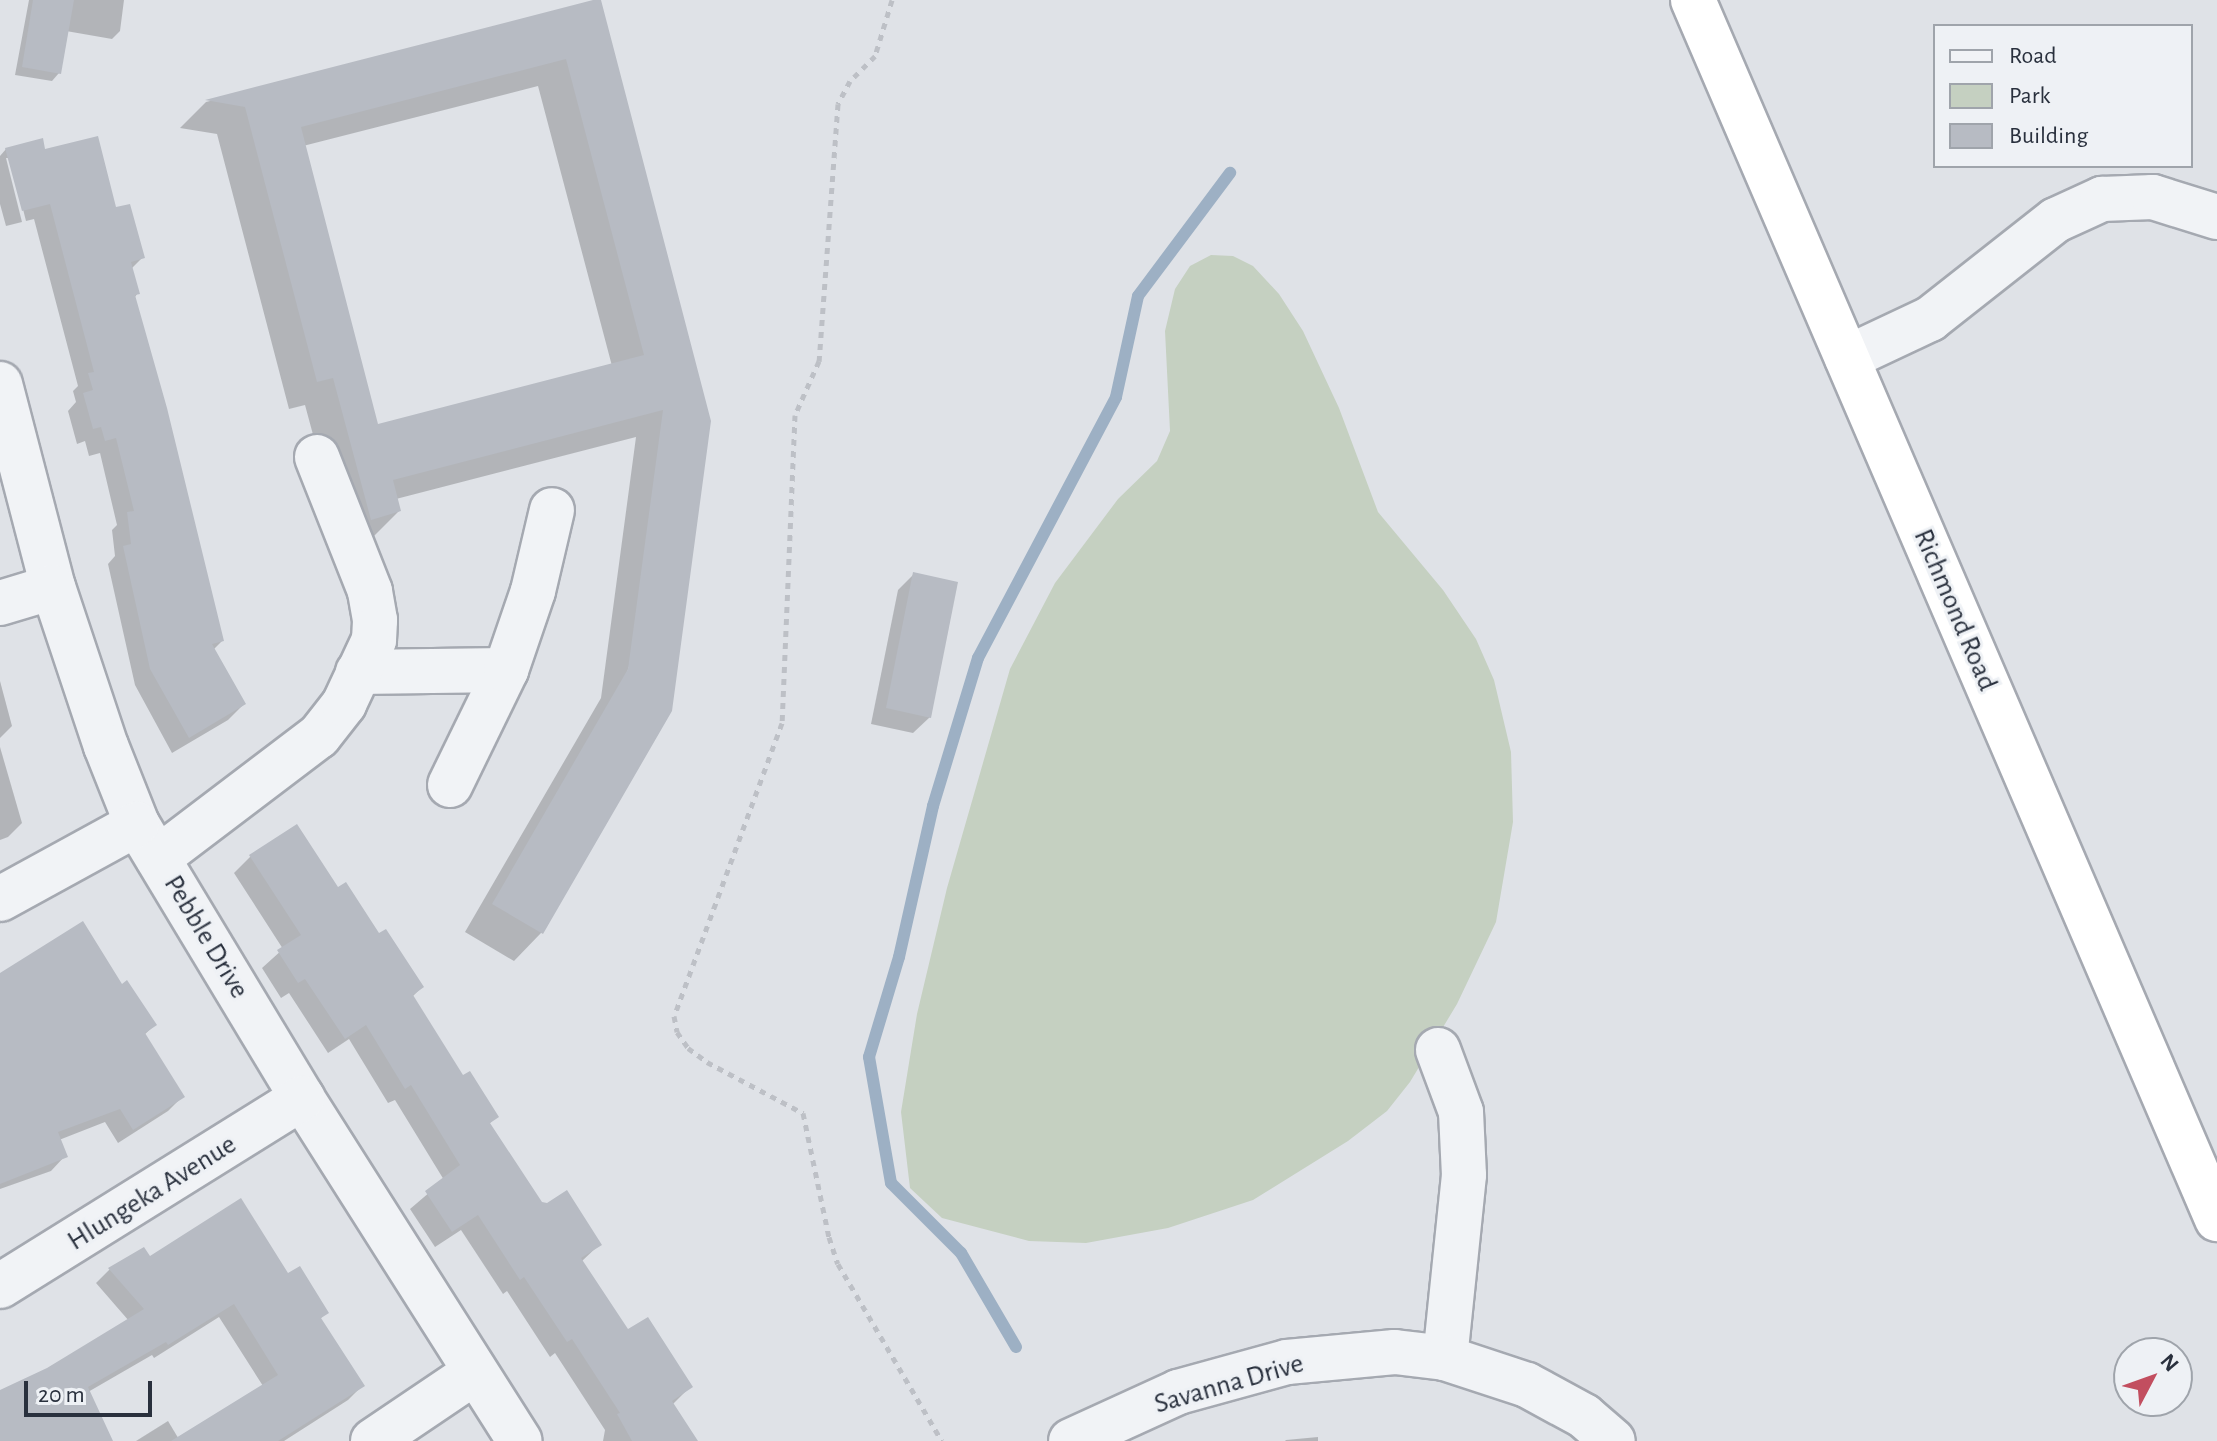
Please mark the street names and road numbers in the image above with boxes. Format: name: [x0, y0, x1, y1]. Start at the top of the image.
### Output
street label: Richmond Road: [1906, 524, 2004, 696]
street label: Pebble Drive: [156, 869, 256, 1005]
street label: Hlungeka Avenue: [62, 1128, 242, 1258]
street label: Savanna Drive: [1151, 1347, 1307, 1421]

